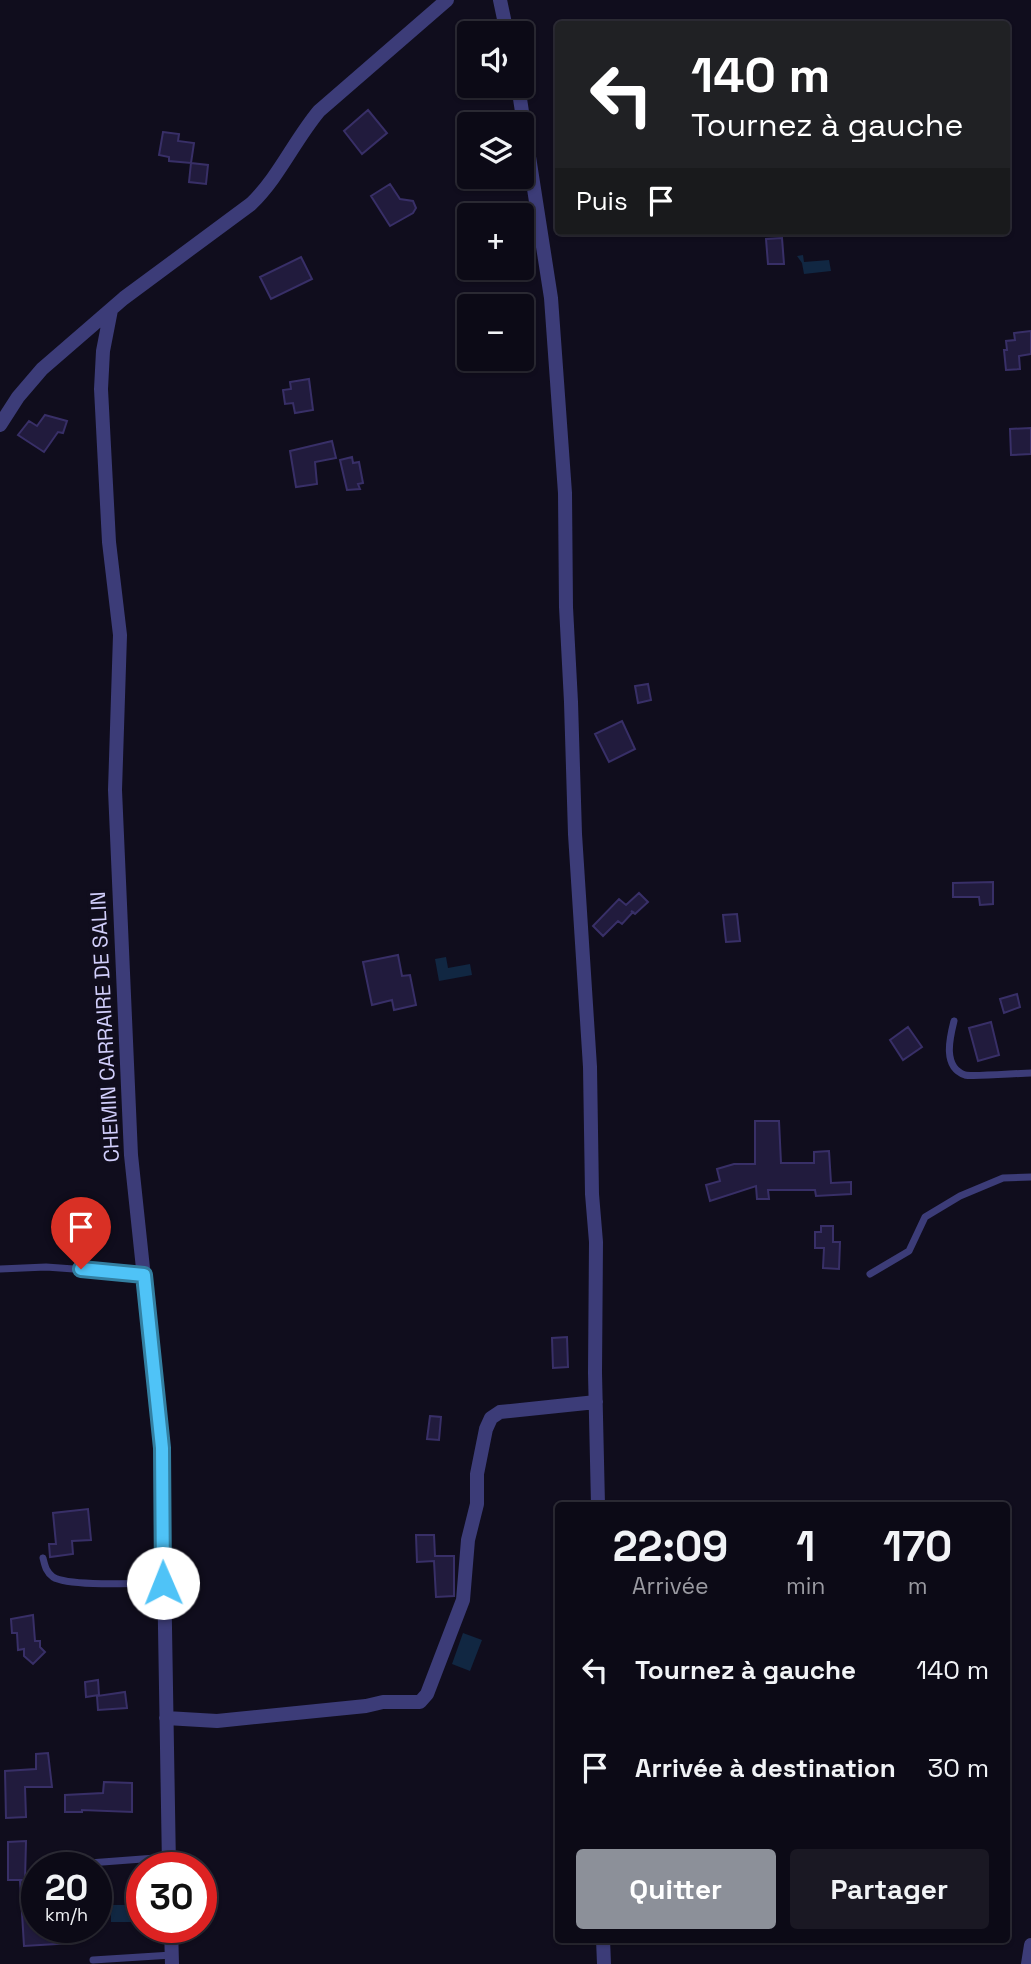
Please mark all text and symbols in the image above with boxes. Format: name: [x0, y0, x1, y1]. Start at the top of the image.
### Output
map controls: [457, 21, 534, 371]
button: sound: [457, 21, 534, 98]
text: 140 m: [691, 44, 830, 106]
icon: left: [576, 49, 667, 140]
text: Tournez à gauche: [691, 105, 963, 145]
button: layers: [457, 112, 534, 189]
icon: arrive: [642, 182, 680, 220]
text: Puis: [576, 184, 628, 218]
button: +: [457, 203, 534, 280]
button: −: [457, 294, 534, 371]
street label: CHEMIN CARRAIRE DE SALIN: [84, 891, 125, 1163]
pin: [51, 1197, 111, 1269]
icon: arrive: [62, 1208, 100, 1246]
text: 22:09: [613, 1520, 728, 1573]
text: 1: [796, 1520, 815, 1573]
text: 170: [883, 1520, 952, 1573]
position arrow: [126, 1546, 200, 1620]
text: Arrivée: [632, 1571, 709, 1601]
text: min: [786, 1571, 825, 1601]
text: m: [908, 1571, 928, 1601]
icon: left: [576, 1651, 614, 1689]
text: Tournez à gauche: [635, 1653, 856, 1687]
text: 140 m: [916, 1653, 989, 1687]
icon: arrive: [576, 1749, 614, 1787]
text: Arrivée à destination: [635, 1751, 896, 1785]
text: 30 m: [928, 1751, 989, 1785]
button: Quitter: [576, 1849, 776, 1929]
button: Partager: [790, 1849, 989, 1929]
speed limit sign: 30: [126, 1852, 217, 1943]
text: 20: [45, 1866, 88, 1910]
text: km/h: [45, 1903, 88, 1926]

